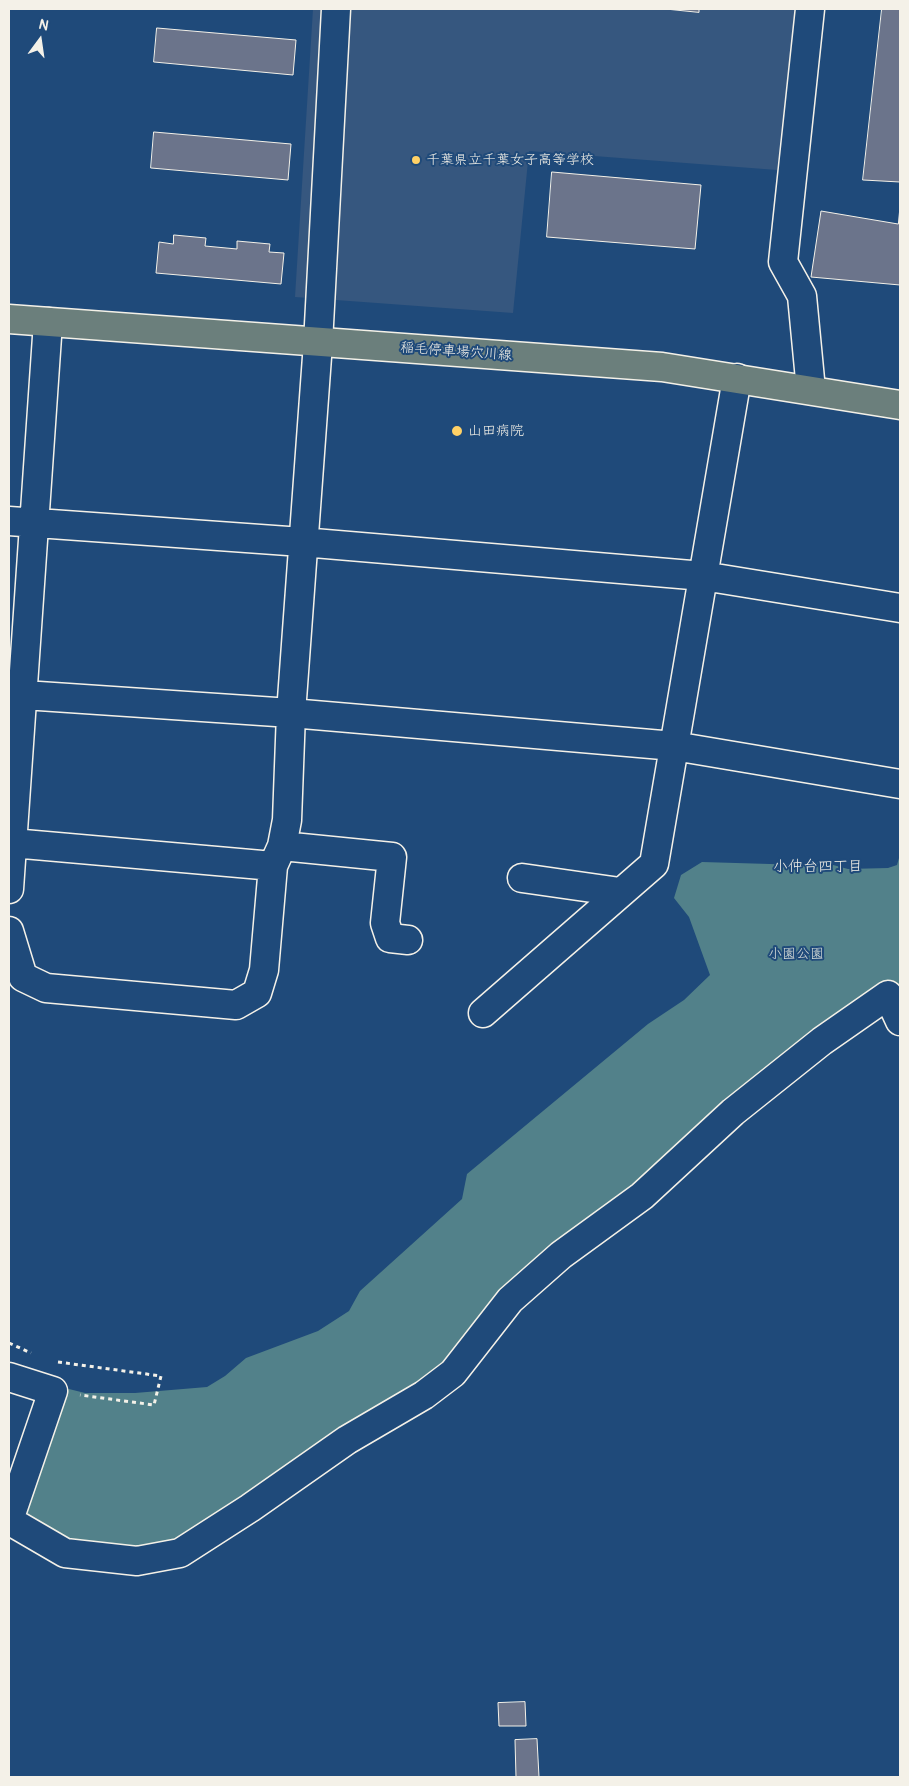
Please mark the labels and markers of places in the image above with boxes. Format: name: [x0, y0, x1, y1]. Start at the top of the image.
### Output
place label: 千葉県立千葉女子高等学校: [426, 152, 594, 168]
marker: 千葉県立千葉女子高等学校: [410, 154, 422, 166]
place label: 山田病院: [468, 423, 524, 439]
marker: 山田病院: [450, 424, 464, 438]

